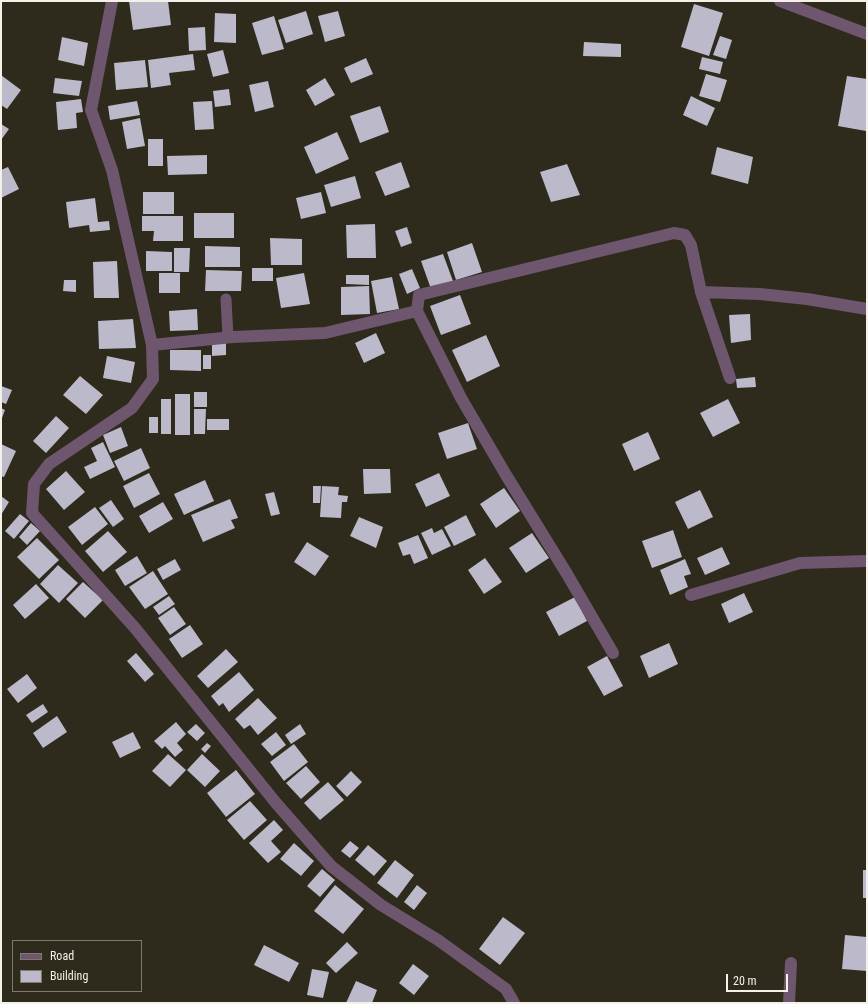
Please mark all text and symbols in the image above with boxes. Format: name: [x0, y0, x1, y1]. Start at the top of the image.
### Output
legend: [12, 940, 142, 992]
text: Road: [50, 949, 74, 963]
scale bar: [728, 966, 790, 992]
text: Building: [50, 969, 88, 983]
text: 20 m: [733, 974, 757, 988]

